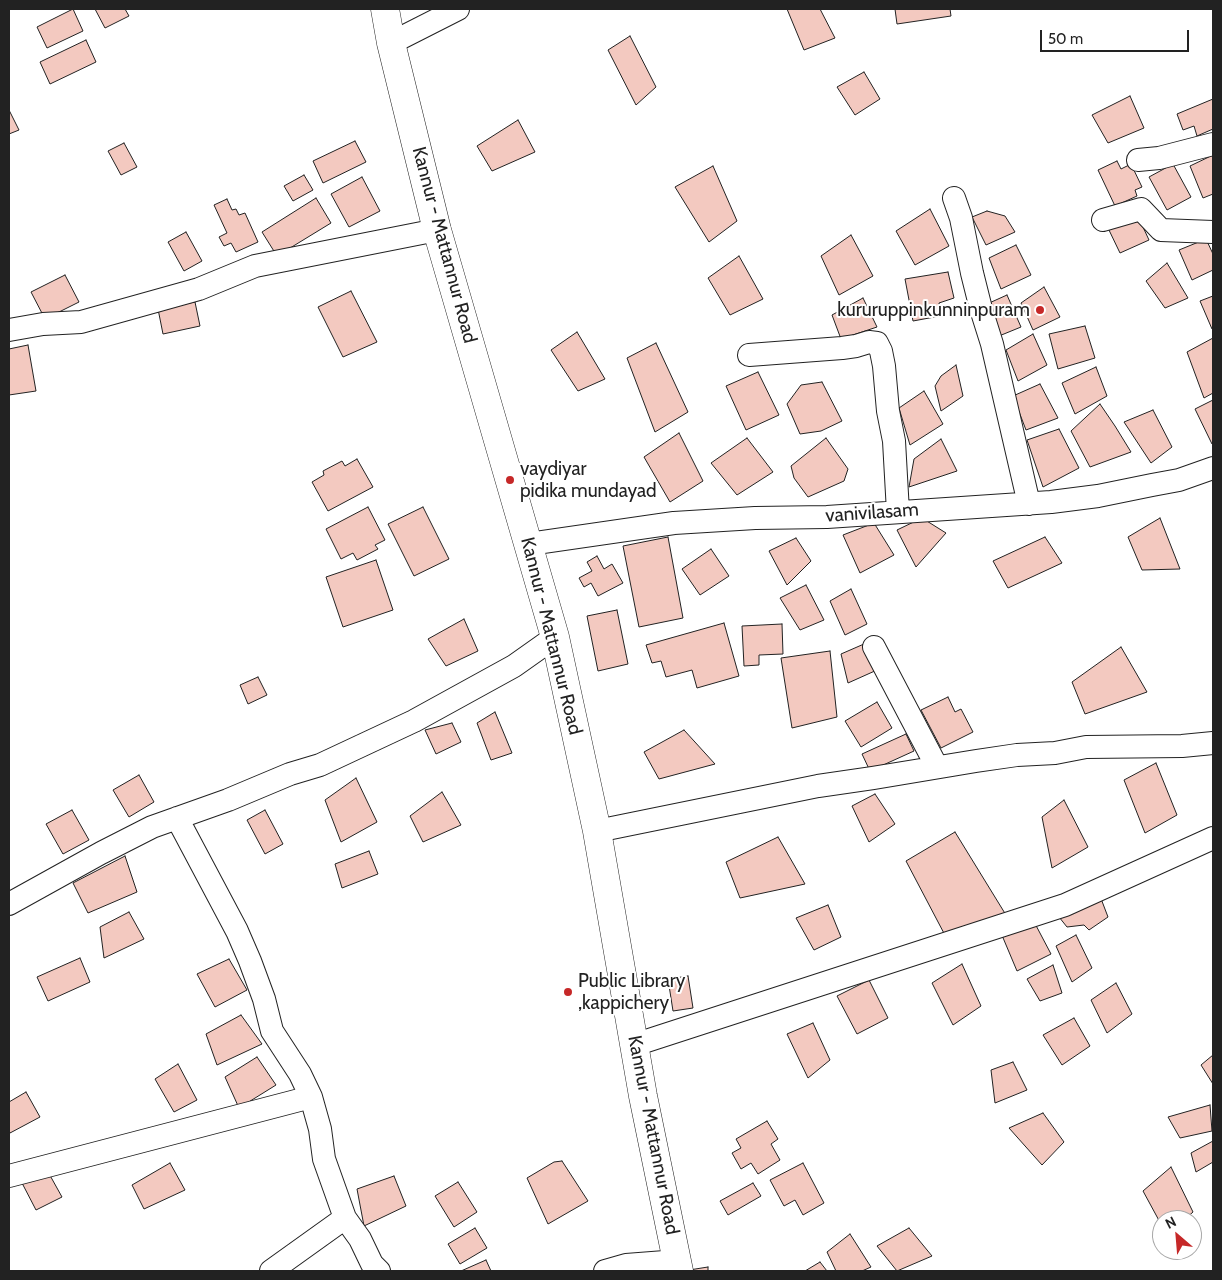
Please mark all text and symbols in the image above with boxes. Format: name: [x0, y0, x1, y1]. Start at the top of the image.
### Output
scale bar: [1042, 20, 1191, 52]
text: 50 m: [1048, 30, 1083, 48]
street label: Kannur - Mattannur Road: [407, 144, 481, 346]
place label: kururuppinkunninpuram: [837, 299, 1030, 321]
marker: kururuppinkunninpuram: [1034, 304, 1046, 316]
place label: vaydiyar pidika mundayad: [520, 458, 657, 502]
marker: vaydiyar pidika mundayad: [504, 474, 516, 486]
street label: vanivilasam: [825, 498, 919, 528]
street label: Kannur - Mattannur Road: [515, 535, 587, 737]
place label: Public Library ,kappichery: [578, 970, 685, 1014]
marker: Public Library ,kappichery: [562, 986, 574, 998]
street label: Kannur - Mattannur Road: [622, 1033, 684, 1237]
north arrow: [1152, 1210, 1202, 1260]
text: N: [1162, 1212, 1179, 1233]

